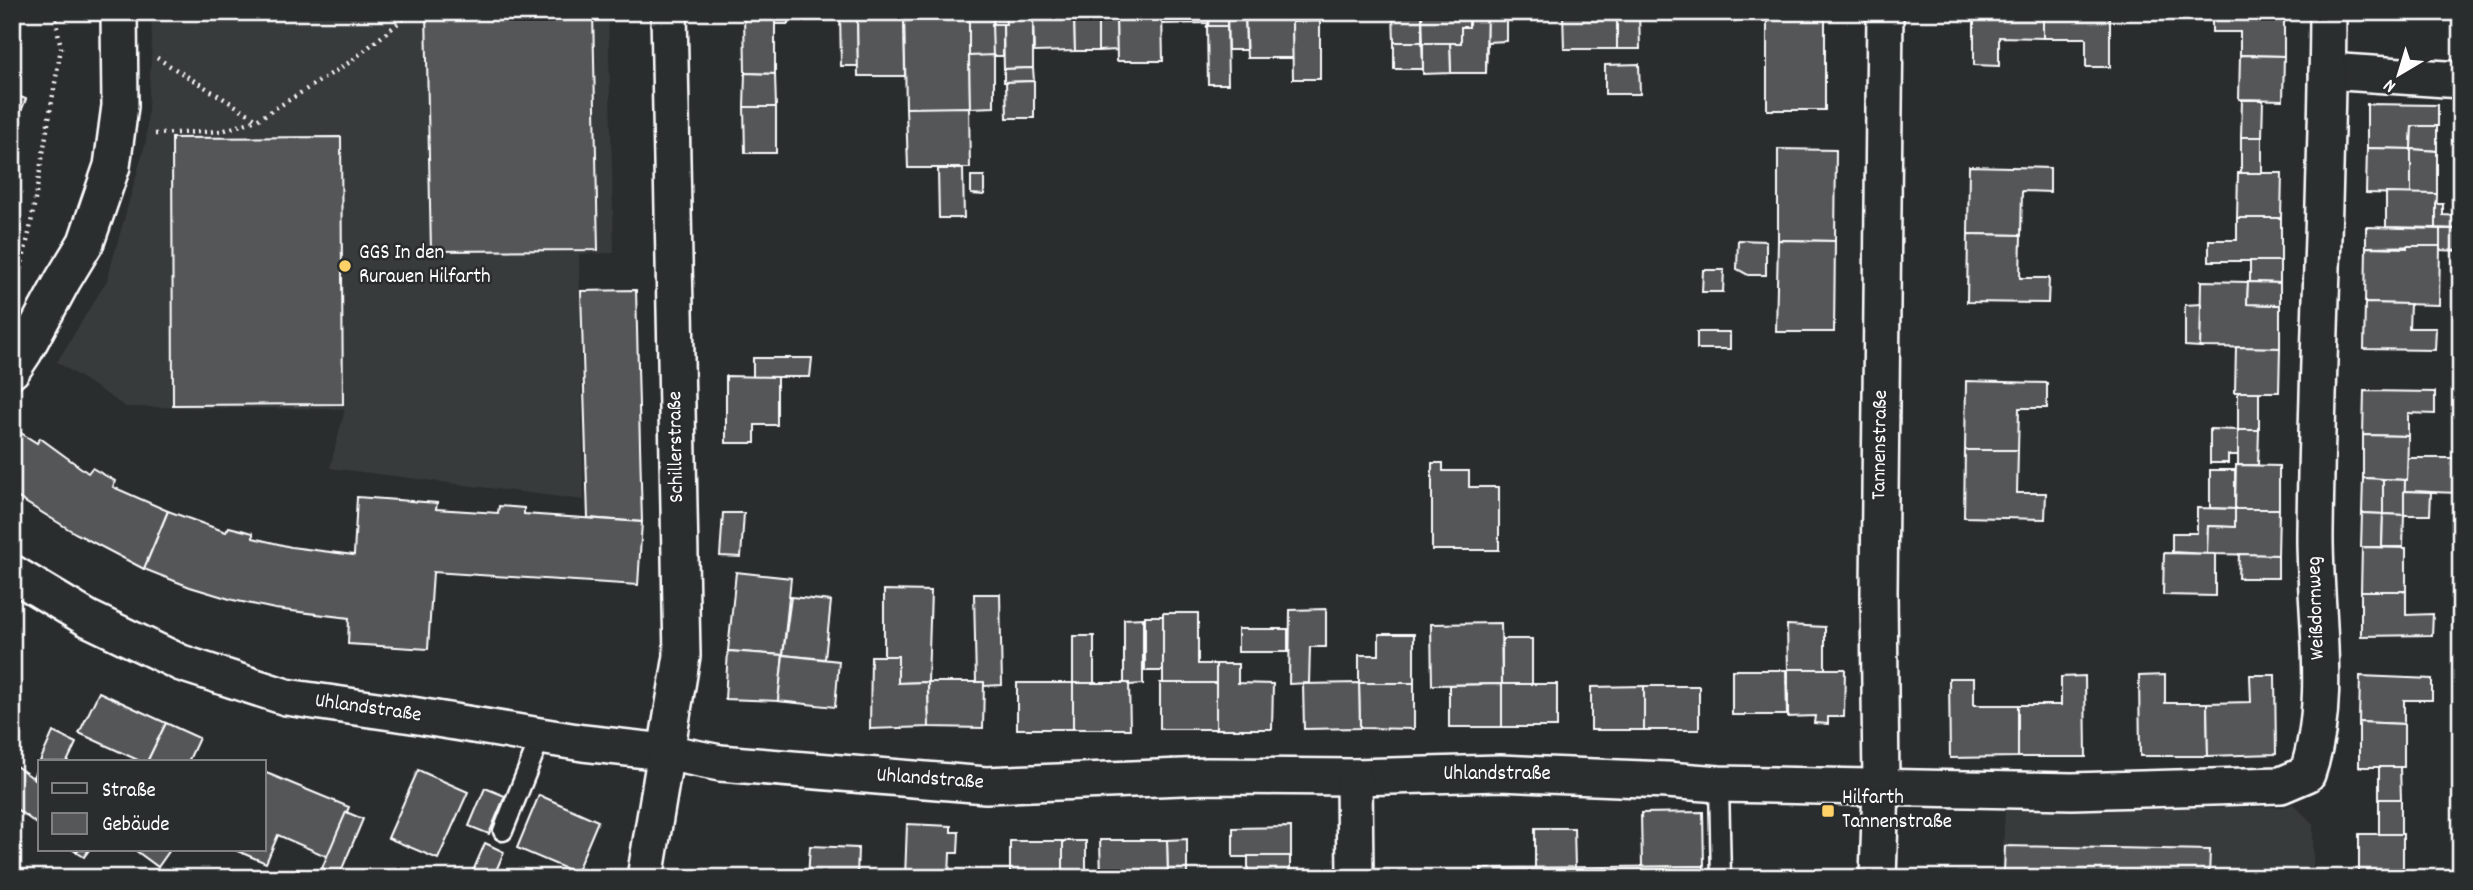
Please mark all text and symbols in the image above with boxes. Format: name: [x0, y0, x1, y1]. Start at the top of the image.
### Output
north arrow: [2364, 38, 2434, 108]
text: N: [2379, 71, 2403, 98]
place label: GGS In den Rurauen Hilfarth: [359, 239, 491, 293]
marker: GGS In den Rurauen Hilfarth: [337, 258, 353, 274]
street label: Tannenstraße: [1865, 390, 1897, 500]
street label: Schillerstraße: [661, 391, 693, 503]
street label: Weißdornweg: [2300, 556, 2334, 660]
street label: Uhlandstraße: [313, 687, 423, 731]
legend: [38, 760, 266, 852]
street label: Uhlandstraße: [1443, 760, 1551, 790]
street label: Uhlandstraße: [875, 761, 985, 799]
text: Straße: [102, 777, 156, 807]
place label: Hilfarth Tannenstraße: [1842, 784, 1952, 838]
marker: Hilfarth Tannenstraße: [1820, 803, 1836, 819]
text: Gebäude: [102, 811, 170, 841]

